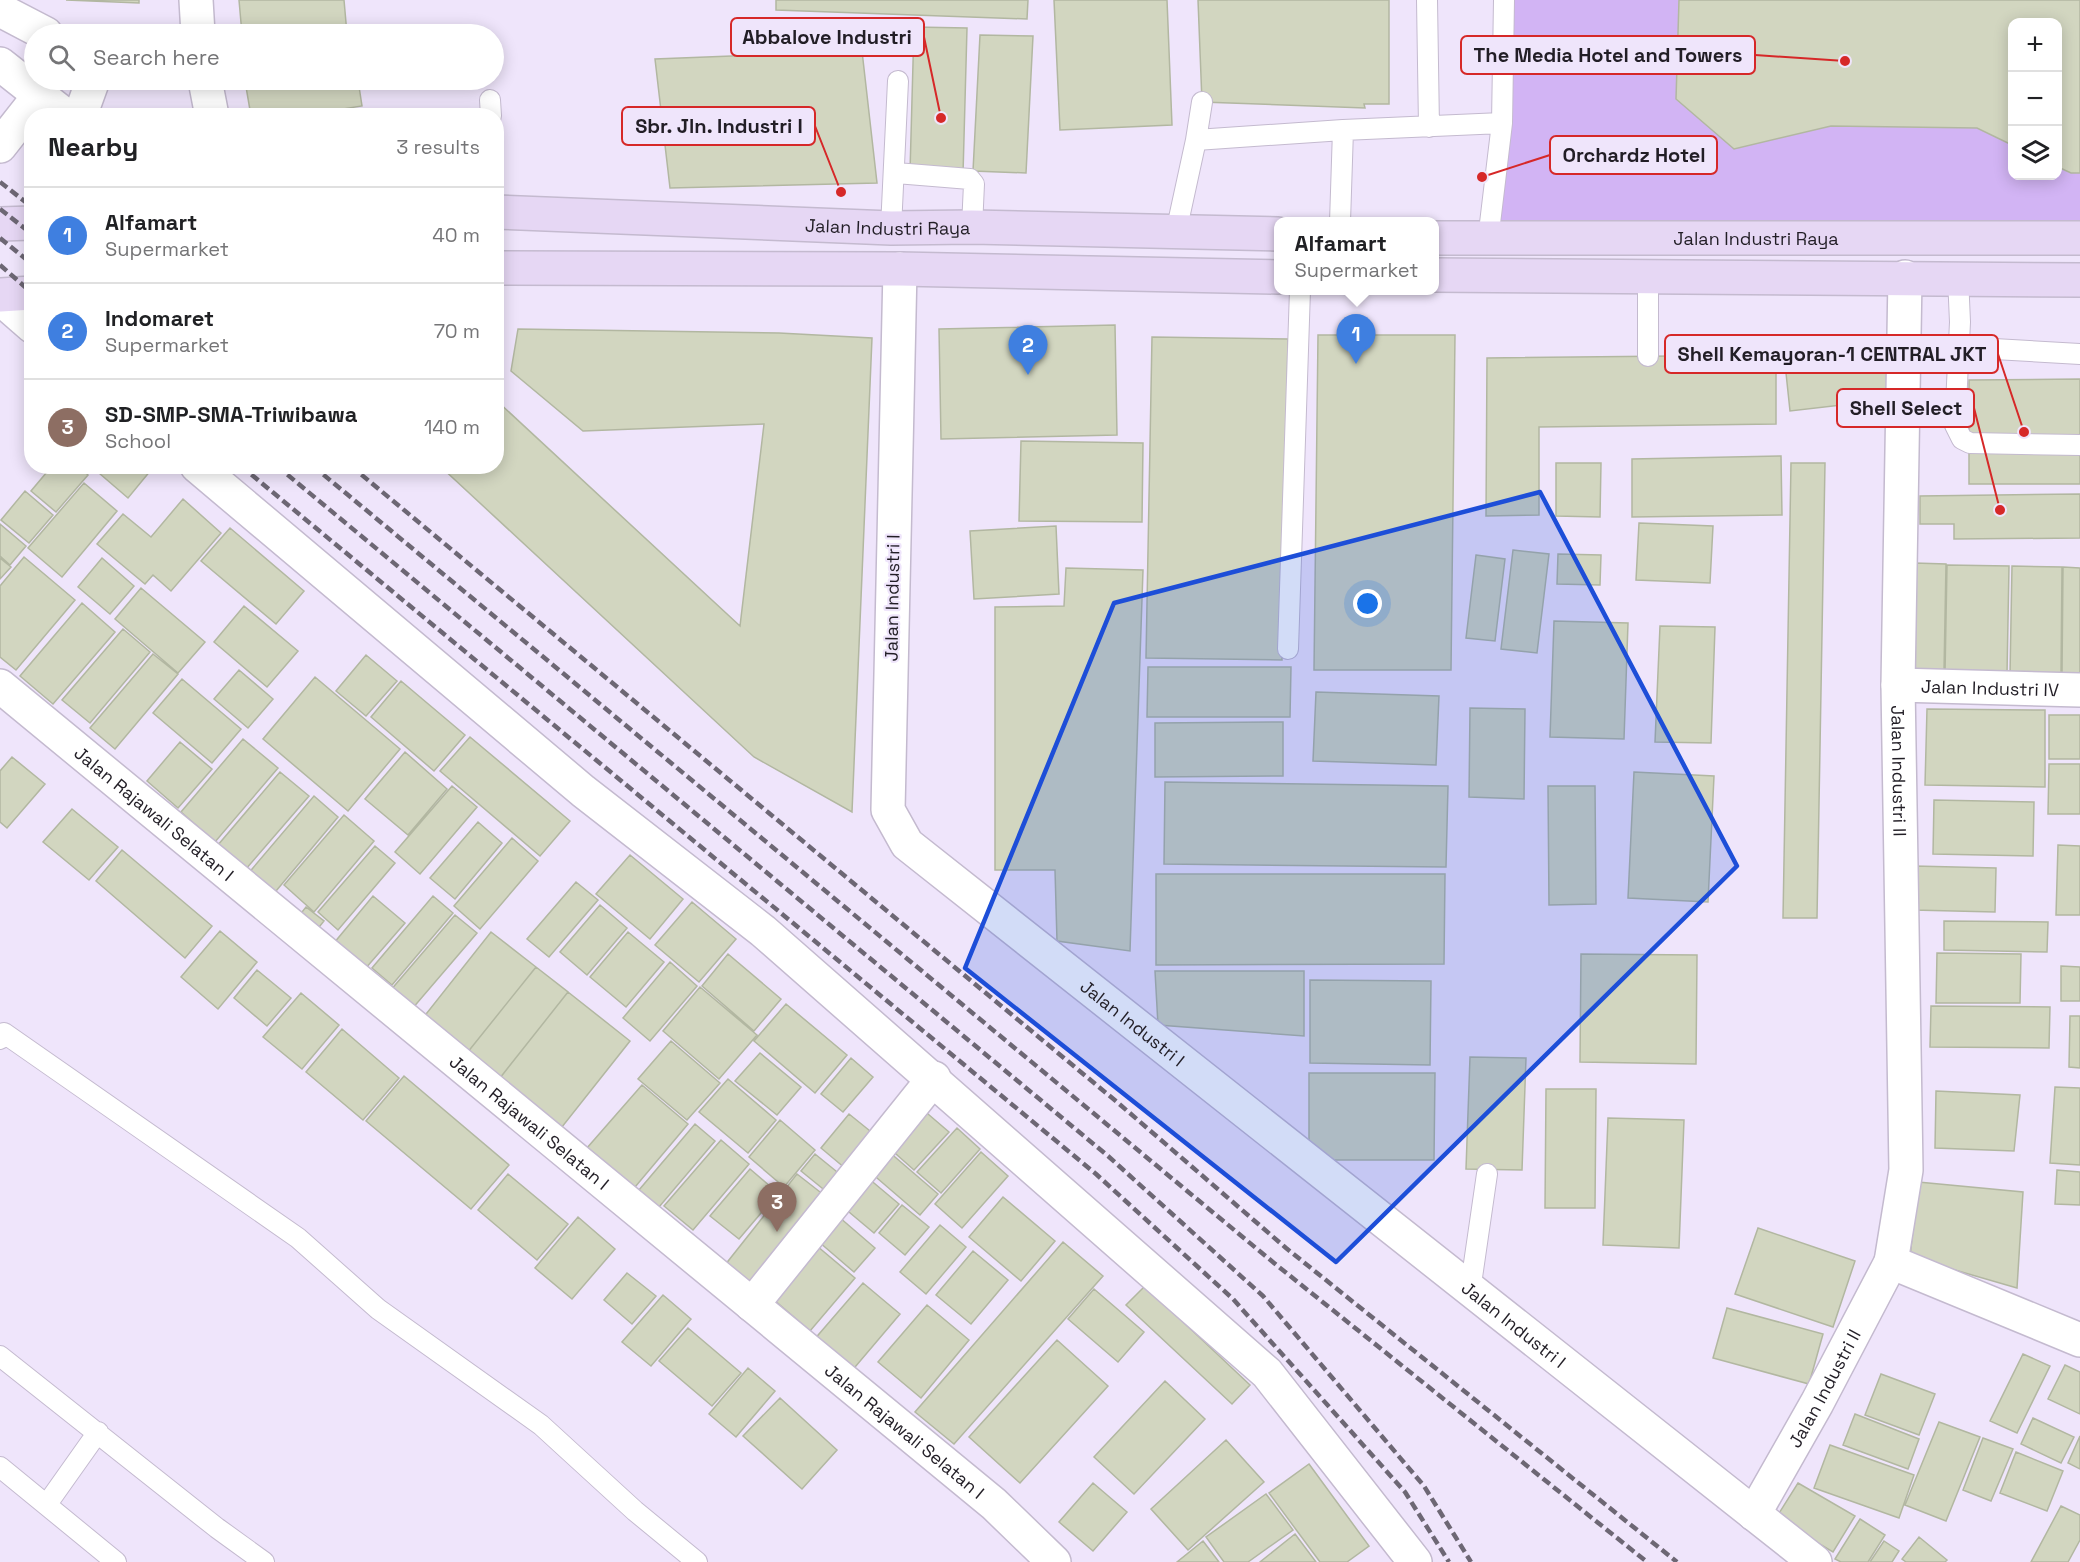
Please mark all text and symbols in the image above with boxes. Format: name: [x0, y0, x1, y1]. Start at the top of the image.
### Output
callout: Abbalove Industri: [731, 18, 924, 56]
map controls: [2008, 18, 2062, 180]
button: +: [2008, 18, 2062, 72]
search box: [24, 24, 504, 90]
text: Abbalove Industri: [742, 24, 912, 50]
callout: The Media Hotel and Towers: [1461, 36, 1755, 74]
icon: search: [45, 41, 78, 74]
text: The Media Hotel and Towers: [1474, 42, 1742, 68]
text: Search here: [93, 43, 220, 71]
button: −: [2008, 72, 2062, 126]
callout: Sbr. Jln. Industri I: [622, 107, 815, 145]
text: Sbr. Jln. Industri I: [635, 113, 803, 139]
button: layers: [2008, 126, 2062, 180]
text: Nearby: [48, 130, 138, 164]
text: 3 results: [396, 134, 480, 160]
callout: Orchardz Hotel: [1550, 136, 1717, 174]
text: Orchardz Hotel: [1562, 142, 1706, 168]
text: Alfamart: [105, 208, 197, 236]
street label: Jalan Industri Raya: [805, 213, 971, 240]
popup: [1274, 217, 1439, 295]
text: 1: [63, 222, 72, 248]
text: 40 m: [432, 222, 480, 248]
street label: Jalan Industri Raya: [1673, 227, 1839, 250]
text: Alfamart: [1295, 229, 1387, 257]
text: Supermarket: [105, 236, 229, 262]
text: Supermarket: [1295, 257, 1418, 283]
text: Indomaret: [105, 304, 214, 332]
pin: 1: [1336, 314, 1376, 364]
text: 2: [62, 318, 73, 344]
text: 70 m: [434, 318, 480, 344]
pin: 2: [1008, 326, 1048, 375]
text: Supermarket: [105, 332, 229, 358]
callout: Shell Kemayoran-1 CENTRAL JKT: [1665, 335, 1998, 373]
text: Shell Kemayoran-1 CENTRAL JKT: [1678, 341, 1987, 367]
callout: Shell Select: [1837, 389, 1974, 427]
text: Shell Select: [1850, 395, 1962, 421]
text: SD-SMP-SMA-Triwibawa: [105, 400, 357, 428]
text: 3: [61, 414, 74, 440]
text: 140 m: [424, 414, 480, 440]
text: School: [105, 428, 171, 454]
street label: Jalan Industri I: [879, 534, 905, 662]
your location: [1353, 589, 1382, 618]
street label: Jalan Industri IV: [1921, 674, 2059, 701]
street label: Jalan Industri II: [1887, 705, 1912, 837]
street label: Jalan Rajawali Selatan I: [70, 741, 239, 886]
street label: Jalan Industri I: [1076, 974, 1190, 1071]
street label: Jalan Rajawali Selatan I: [445, 1049, 614, 1194]
pin: 3: [758, 1182, 796, 1232]
street label: Jalan Industri I: [1457, 1276, 1571, 1372]
street label: Jalan Industri II: [1783, 1325, 1865, 1452]
street label: Jalan Rajawali Selatan I: [820, 1358, 990, 1503]

